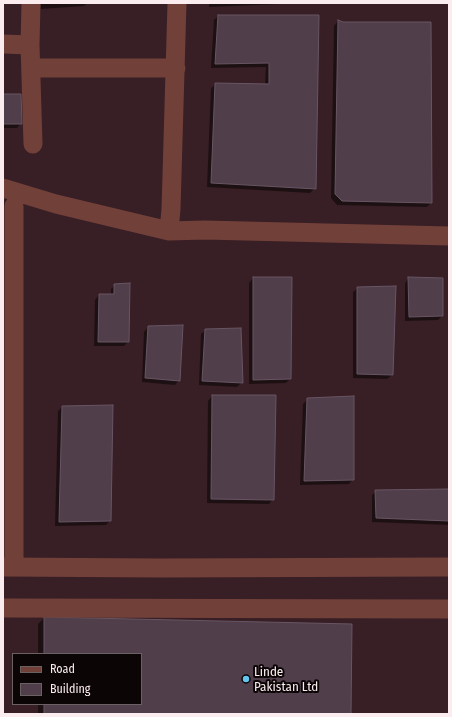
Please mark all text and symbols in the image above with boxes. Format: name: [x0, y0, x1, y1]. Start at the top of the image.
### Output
legend: [12, 653, 142, 705]
text: Road: [50, 662, 75, 676]
place label: Linde Pakistan Ltd: [254, 664, 318, 695]
marker: Linde Pakistan Ltd: [241, 674, 251, 684]
text: Building: [50, 682, 90, 696]

